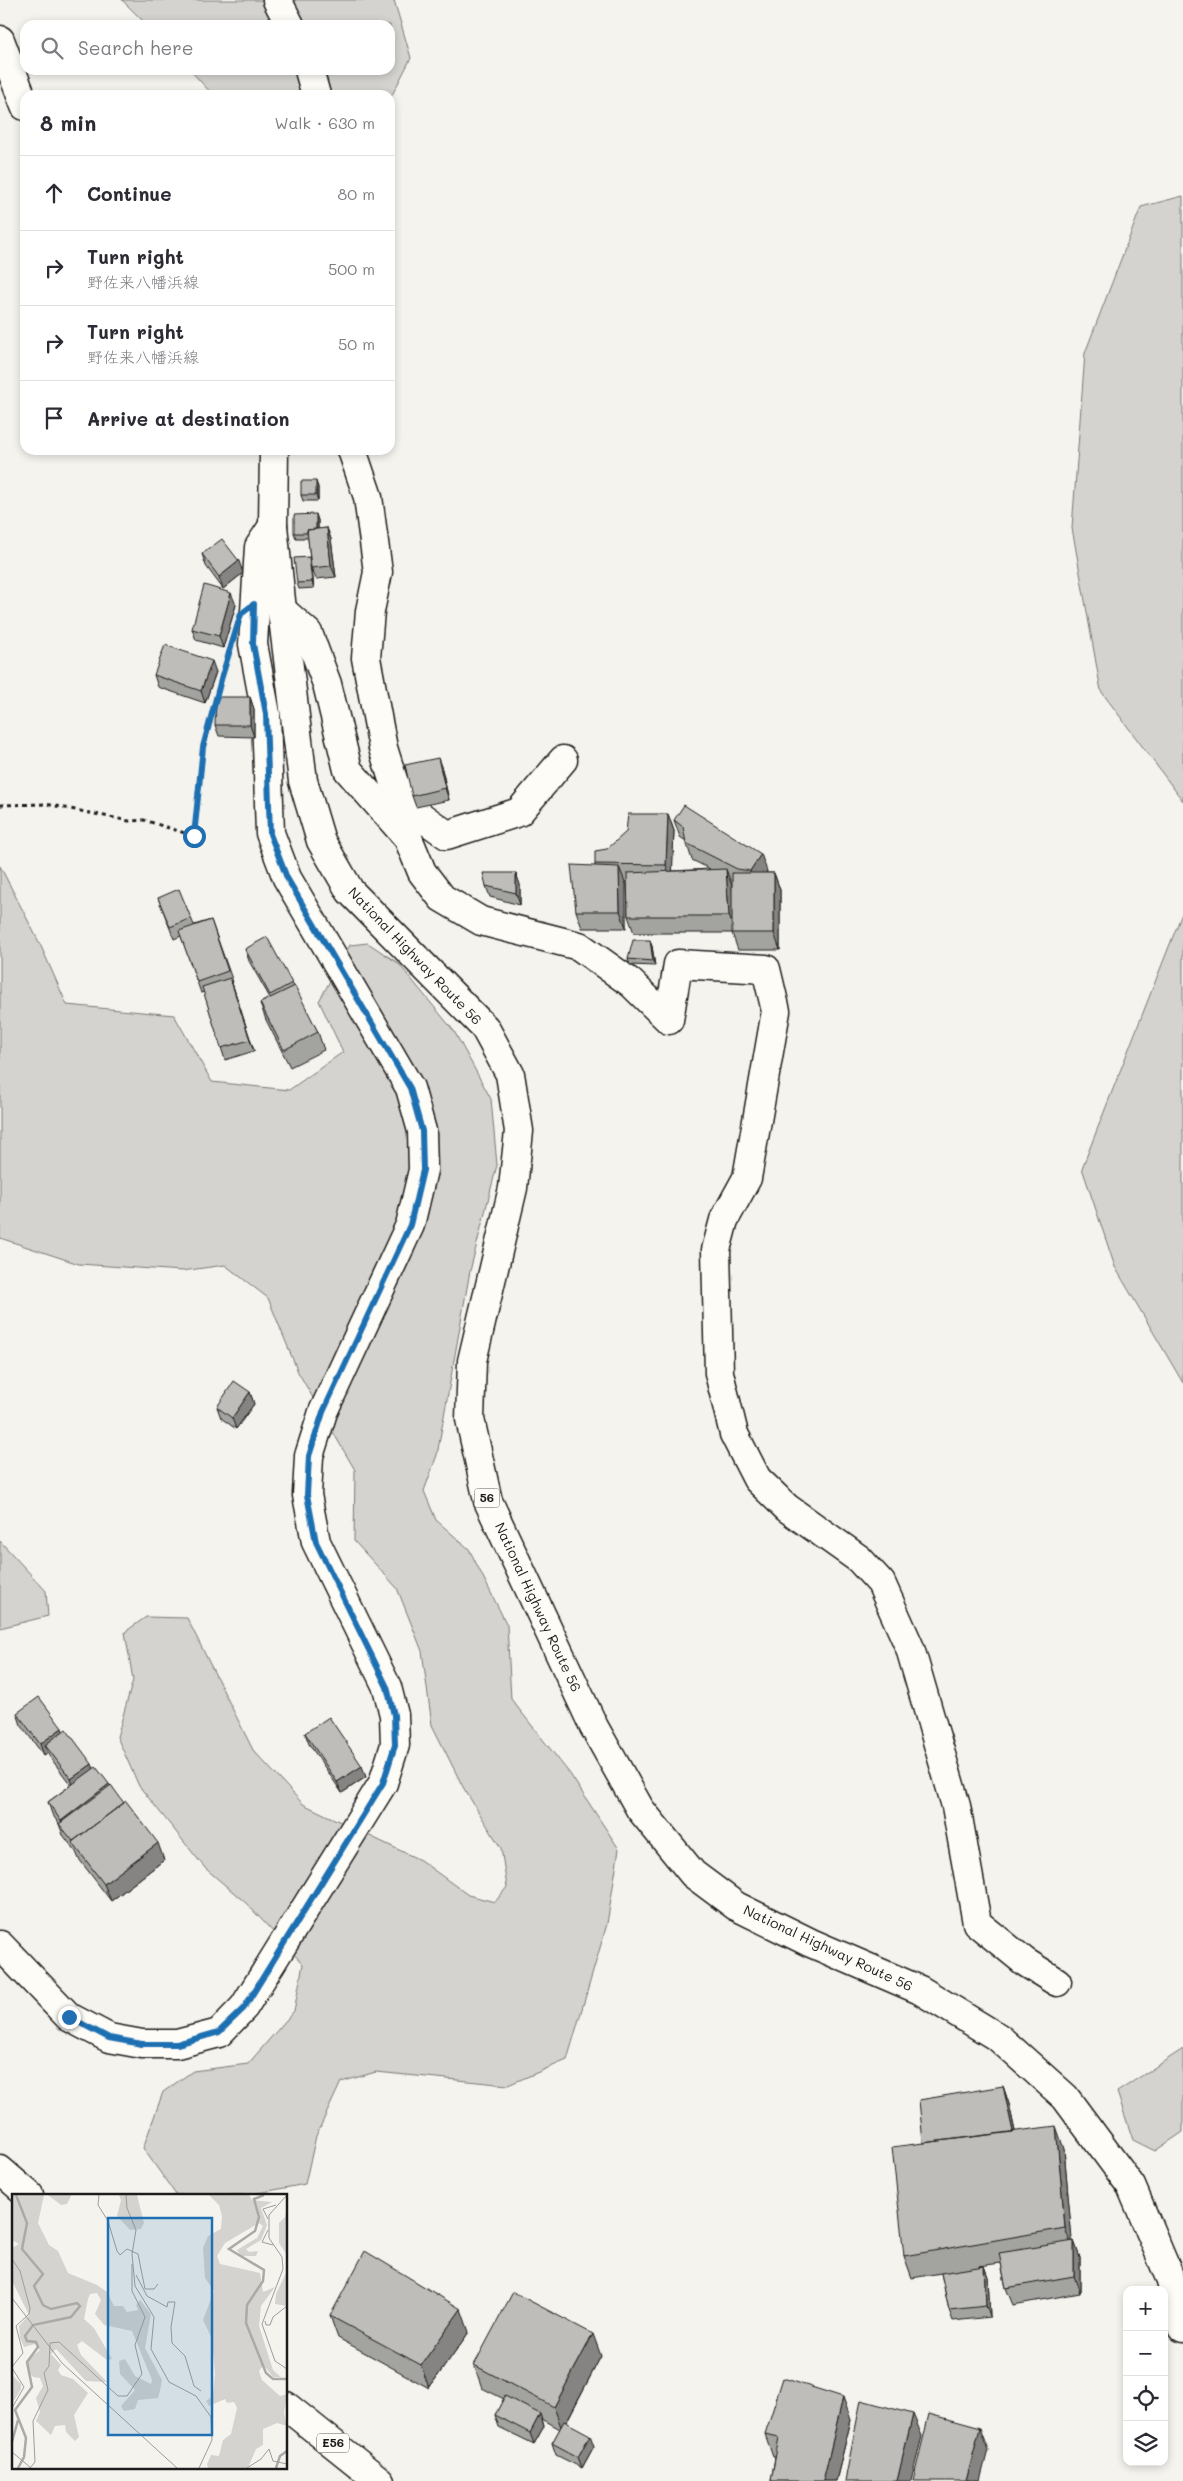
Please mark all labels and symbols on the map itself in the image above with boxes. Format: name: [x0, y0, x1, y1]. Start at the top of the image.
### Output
route start: [183, 825, 206, 848]
street label: National Highway Route 56: [344, 883, 486, 1029]
road number: 56: [474, 1489, 500, 1508]
street label: National Highway Route 56: [491, 1519, 586, 1695]
street label: National Highway Route 56: [740, 1900, 916, 1995]
route end: [58, 2006, 81, 2029]
inset map: [12, 2194, 288, 2468]
road number: E56: [317, 2434, 349, 2452]

